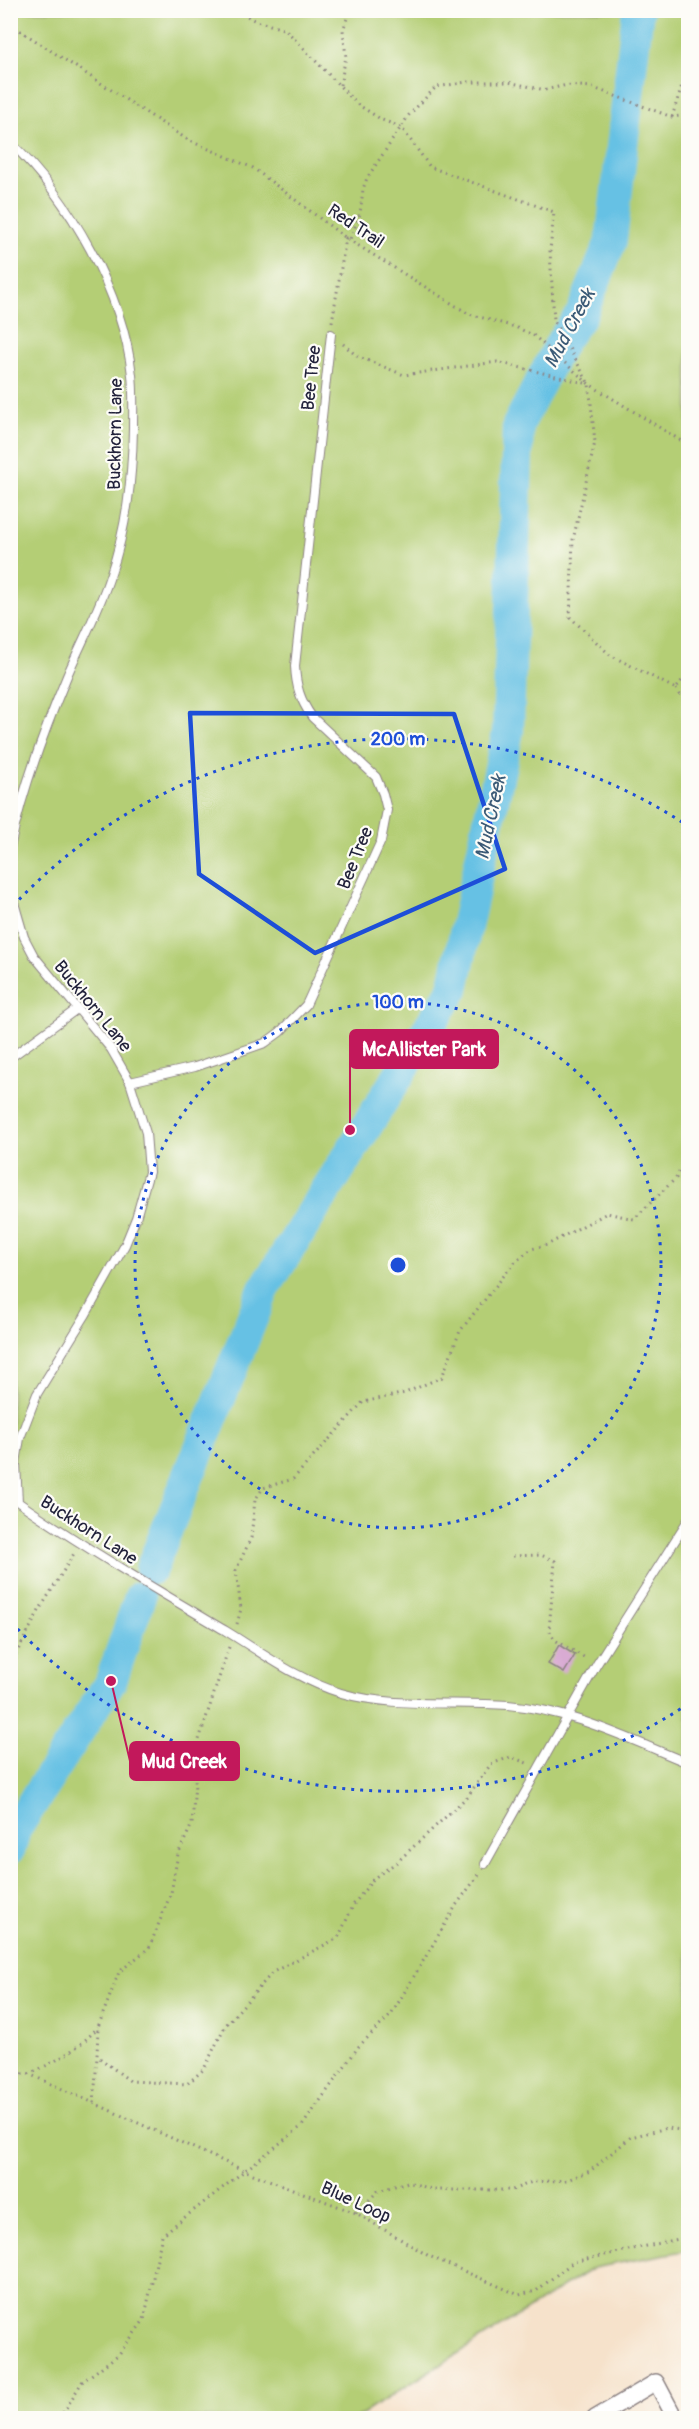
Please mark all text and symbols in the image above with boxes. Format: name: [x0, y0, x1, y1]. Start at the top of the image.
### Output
street label: Red Trail: [323, 199, 389, 254]
water label: Mud Creek: [538, 283, 601, 372]
street label: Bee Tree: [297, 344, 326, 412]
street label: Buckhorn Lane: [103, 378, 128, 490]
text: 200 m: [371, 728, 425, 751]
water label: Mud Creek: [469, 771, 512, 862]
street label: Bee Tree: [333, 824, 378, 893]
street label: Buckhorn Lane: [49, 956, 137, 1057]
text: 100 m: [372, 991, 424, 1014]
callout: McAllister Park: [350, 1030, 498, 1068]
text: McAllister Park: [362, 1037, 487, 1062]
centre of rings: [388, 1255, 408, 1275]
street label: Buckhorn Lane: [36, 1490, 142, 1571]
callout: Mud Creek: [130, 1742, 239, 1780]
text: Mud Creek: [141, 1749, 228, 1774]
street label: Blue Loop: [317, 2176, 394, 2229]

